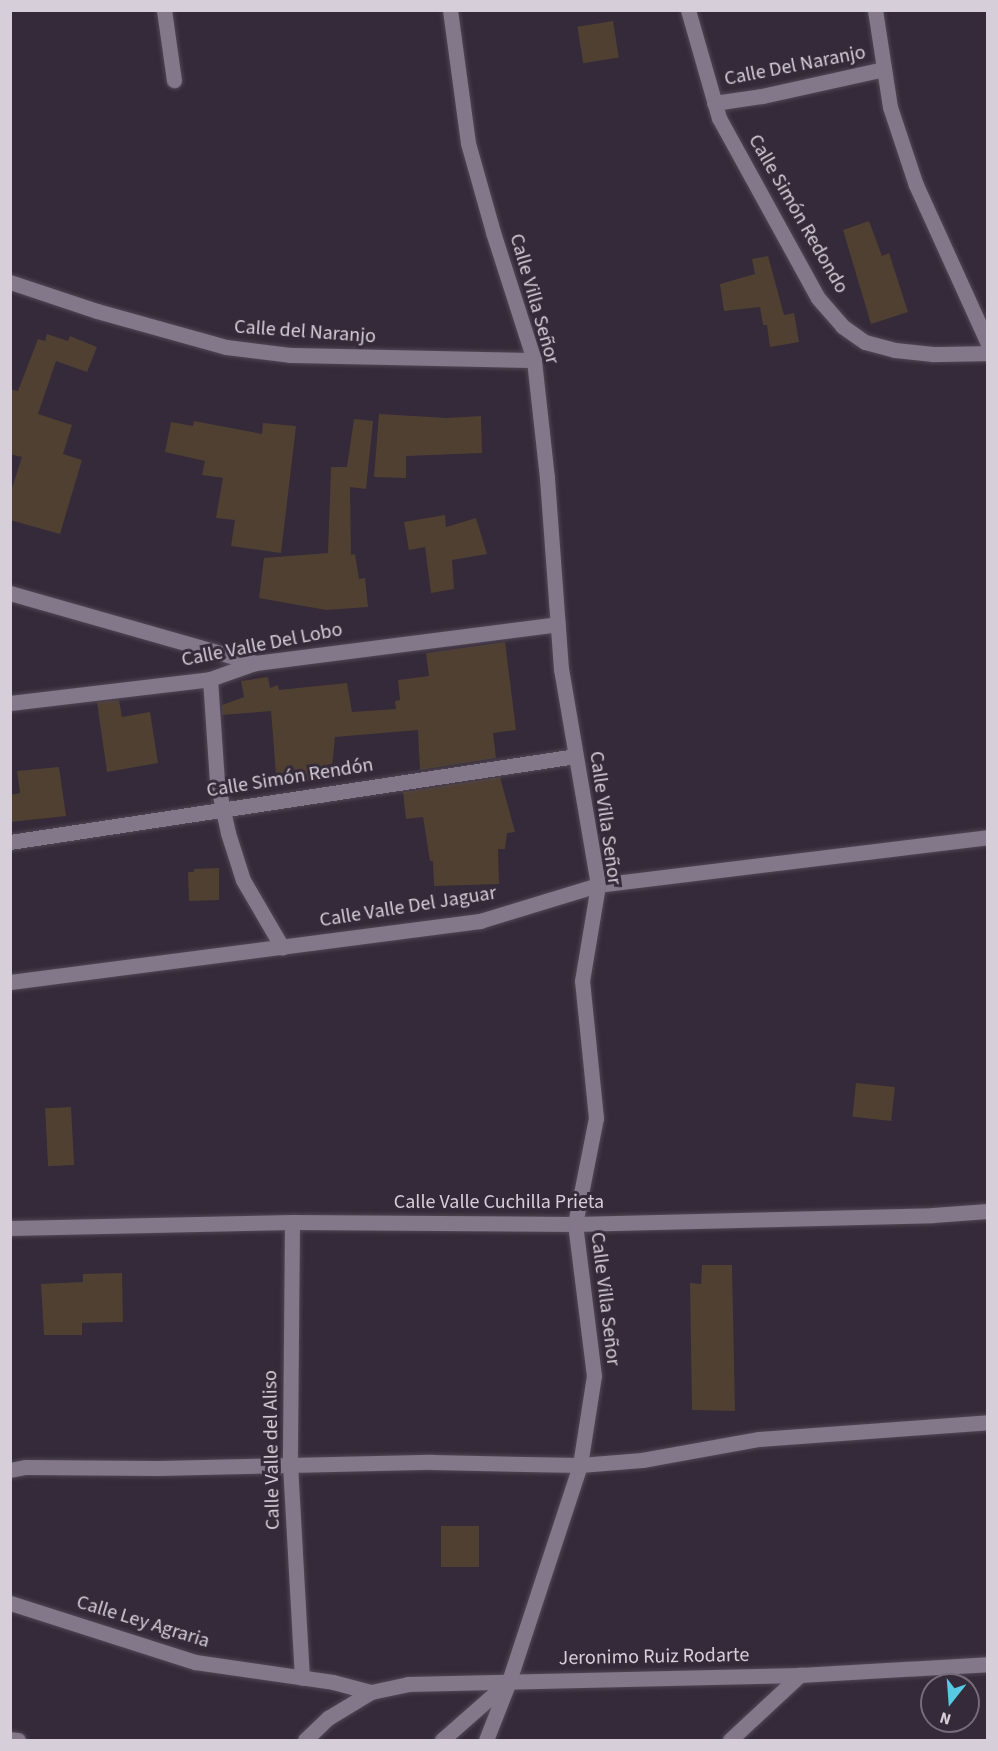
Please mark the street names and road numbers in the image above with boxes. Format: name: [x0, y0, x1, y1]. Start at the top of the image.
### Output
street label: Calle Del Naranjo: [722, 41, 868, 91]
street label: Calle Simón Redondo: [743, 130, 853, 298]
street label: Calle Villa Señor: [504, 231, 564, 367]
street label: Calle del Naranjo: [233, 315, 377, 349]
street label: Calle Valle Del Lobo: [180, 618, 344, 672]
street label: Calle Villa Señor: [584, 750, 626, 886]
street label: Calle Simón Rendón: [205, 753, 375, 803]
street label: Calle Valle Del Jaguar: [318, 881, 498, 933]
street label: Calle Valle Cuchilla Prieta: [394, 1190, 604, 1214]
street label: Calle Villa Señor: [585, 1231, 625, 1367]
street label: Calle Valle del Aliso: [259, 1370, 285, 1530]
street label: Calle Ley Agraria: [74, 1590, 212, 1654]
street label: Jeronimo Ruiz Rodarte: [559, 1643, 749, 1671]

